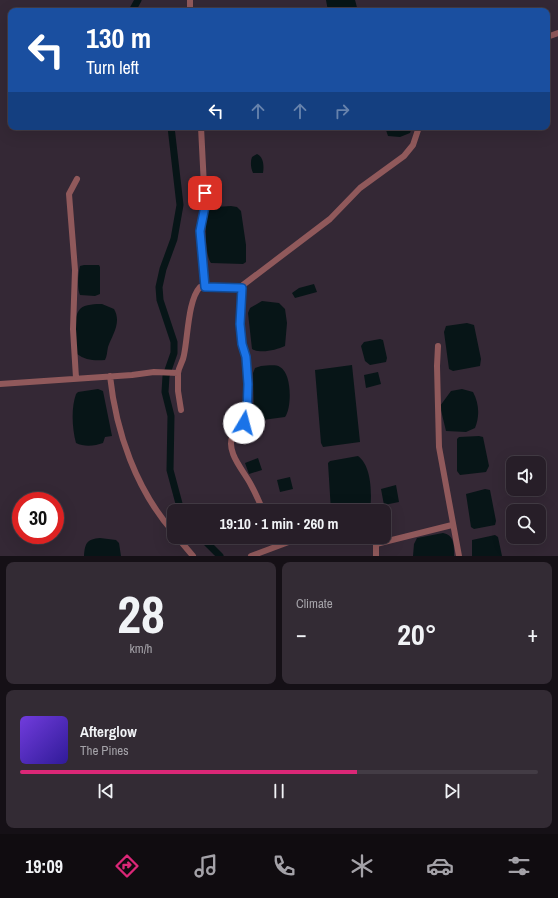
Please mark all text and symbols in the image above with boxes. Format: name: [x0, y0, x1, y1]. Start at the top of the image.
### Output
text: 130 m: [86, 19, 151, 57]
icon: left: [20, 24, 72, 76]
text: Turn left: [86, 55, 139, 80]
icon: left: [205, 100, 227, 122]
icon: ahead: [247, 100, 269, 122]
icon: ahead: [289, 100, 311, 122]
icon: right: [331, 100, 353, 122]
pin: [188, 176, 222, 210]
icon: arrive: [194, 182, 216, 204]
position arrow: [223, 402, 265, 444]
map controls: [506, 456, 546, 544]
button: sound: [506, 456, 546, 496]
speed limit sign: 30: [12, 492, 64, 544]
button: search: [506, 504, 546, 544]
text: 19:10 · 1 min · 260 m: [220, 513, 338, 534]
text: 28: [117, 579, 165, 649]
text: Climate: [296, 595, 333, 612]
text: 20°: [397, 614, 437, 654]
text: −: [296, 619, 307, 649]
text: +: [527, 619, 538, 649]
text: km/h: [129, 640, 153, 657]
text: Afterglow: [80, 721, 137, 742]
text: The Pines: [80, 742, 129, 759]
icon: previous: [95, 780, 117, 802]
icon: pause: [268, 780, 290, 802]
icon: next: [441, 780, 463, 802]
icon: directions: [113, 852, 141, 880]
icon: music: [192, 852, 220, 880]
icon: phone: [270, 852, 298, 880]
icon: climate: [348, 852, 376, 880]
icon: car: [426, 852, 454, 880]
icon: filters: [505, 852, 533, 880]
text: 19:09: [25, 854, 63, 879]

